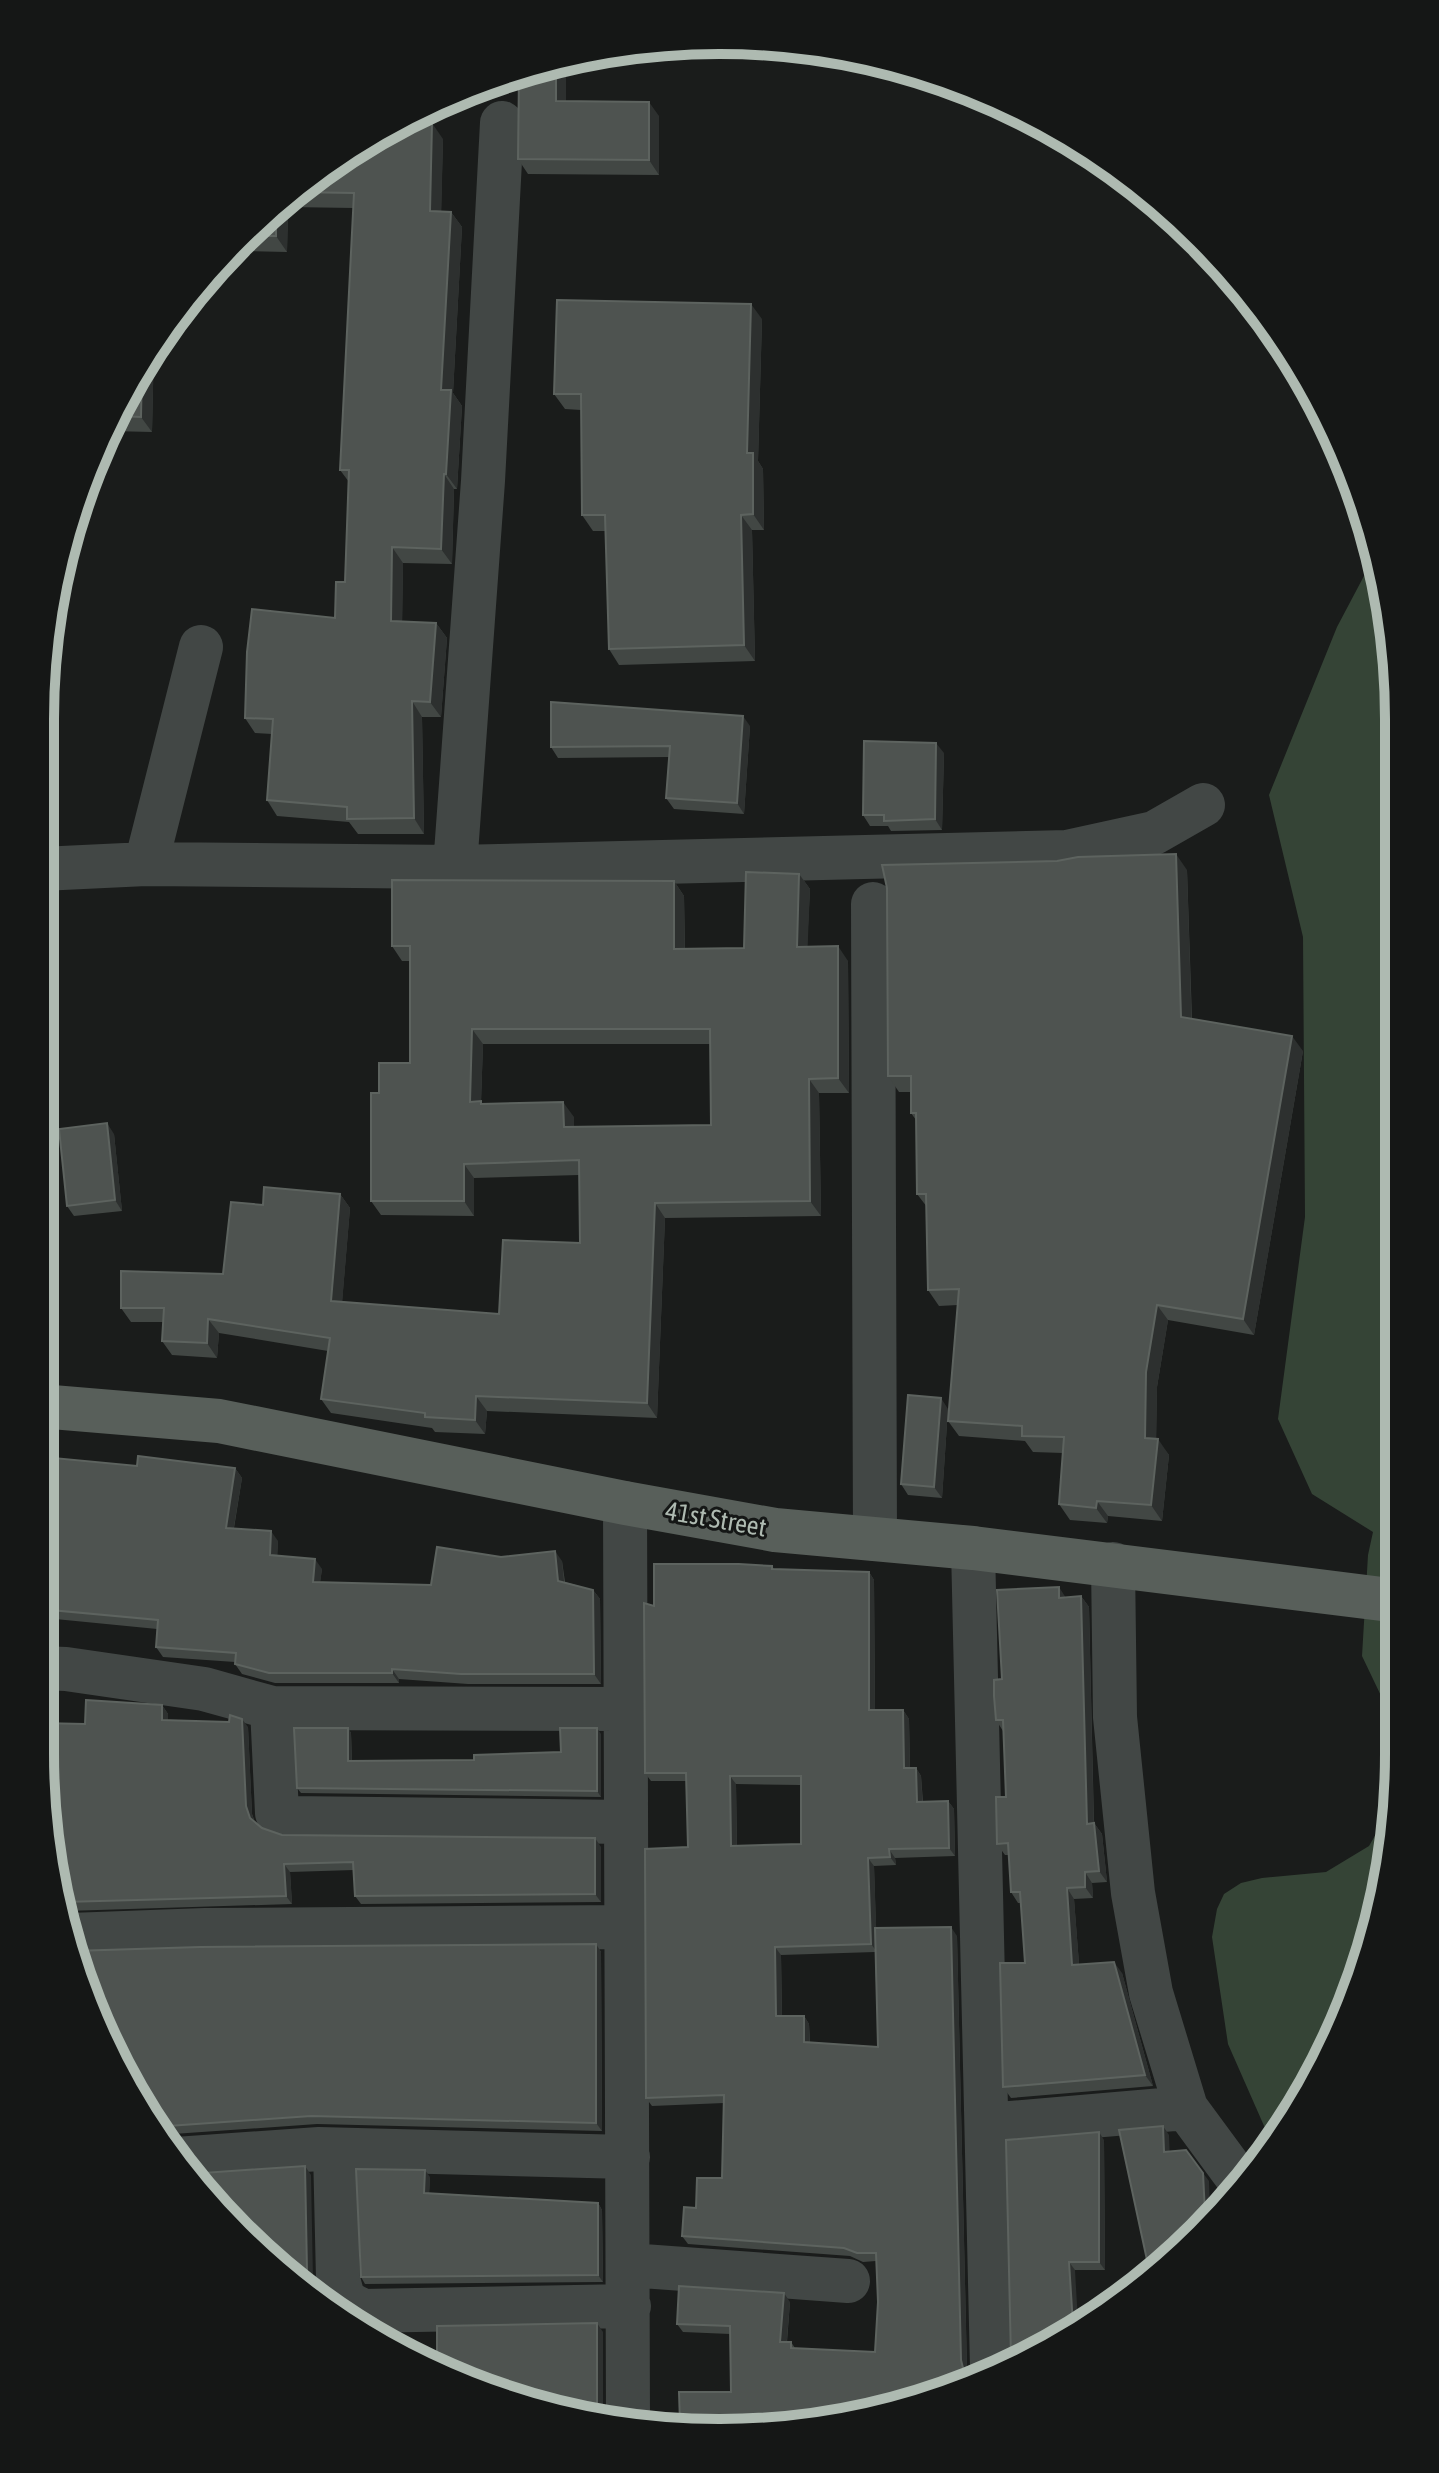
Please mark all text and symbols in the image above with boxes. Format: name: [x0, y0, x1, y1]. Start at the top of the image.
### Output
street label: 41st Street: [663, 1495, 769, 1543]

